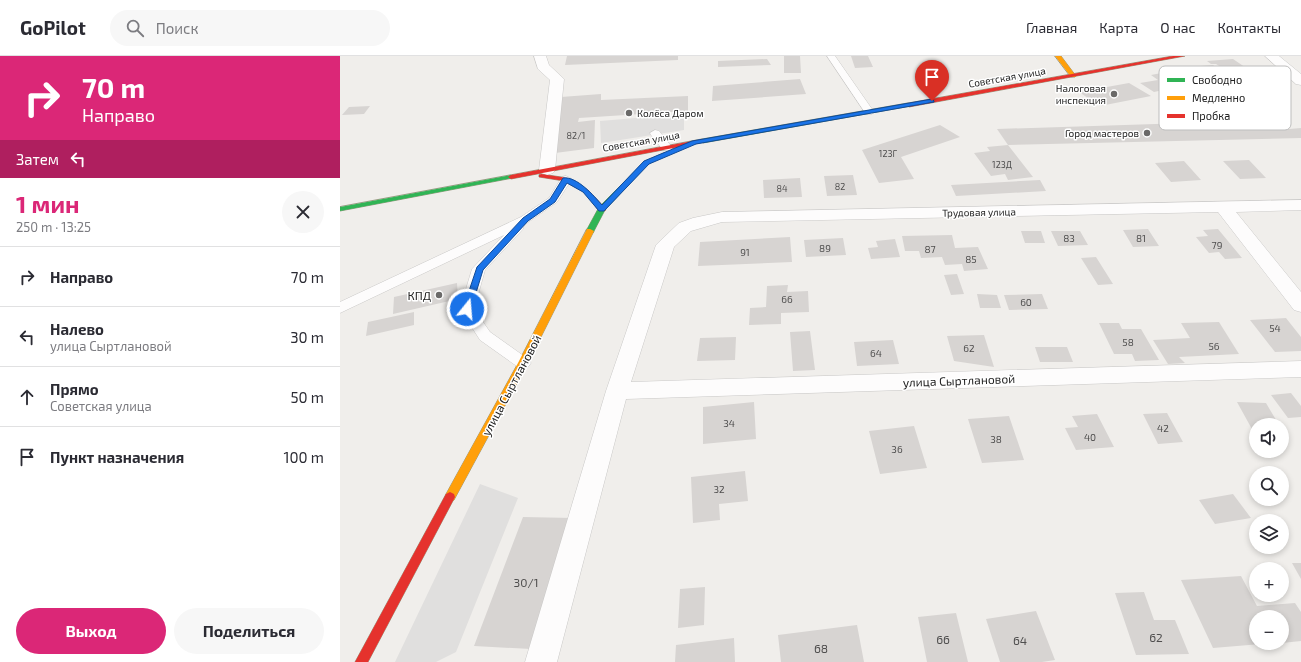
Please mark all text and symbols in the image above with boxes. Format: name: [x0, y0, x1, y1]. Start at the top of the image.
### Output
search box: [110, 10, 390, 46]
text: GoPilot: [20, 16, 86, 39]
icon: search: [124, 17, 146, 39]
text: Поиск: [156, 19, 199, 37]
text: Главная: [1026, 19, 1077, 36]
text: Карта: [1099, 19, 1138, 36]
text: О нас: [1160, 19, 1196, 36]
text: Контакты: [1218, 19, 1281, 36]
pin: [915, 60, 949, 101]
street label: Советская улица: [967, 64, 1047, 91]
icon: arrive: [921, 66, 943, 88]
legend: [1159, 66, 1291, 130]
text: 70 m: [82, 70, 145, 104]
icon: right: [16, 72, 68, 124]
text: Свободно: [1192, 73, 1242, 86]
place label: Налоговая инспекция: [1056, 82, 1106, 106]
marker: Налоговая инспекция: [1109, 89, 1119, 99]
text: Медленно: [1192, 91, 1245, 104]
text: Направо: [82, 104, 155, 126]
place label: Колёса Даром: [637, 107, 704, 119]
marker: Колёса Даром: [624, 108, 634, 118]
text: Пробка: [1192, 109, 1230, 122]
place label: Город мастеров: [1065, 127, 1139, 139]
street label: Советская улица: [601, 128, 681, 155]
marker: Город мастеров: [1142, 128, 1152, 138]
house number: 82/1: [567, 130, 585, 141]
icon: left: [67, 148, 89, 170]
house number: 123Г: [879, 148, 897, 159]
text: Затем: [16, 150, 59, 168]
house number: 123Д: [992, 159, 1012, 170]
house number: 82: [835, 181, 845, 192]
house number: 84: [777, 183, 788, 194]
text: 1 мин: [16, 189, 80, 218]
button: close: [282, 191, 324, 233]
street label: Трудовая улица: [942, 205, 1016, 220]
text: 250 m · 13:25: [16, 219, 91, 235]
house number: 83: [1063, 232, 1075, 244]
house number: 81: [1136, 232, 1146, 244]
house number: 79: [1212, 239, 1223, 251]
house number: 89: [819, 242, 831, 254]
house number: 87: [924, 243, 936, 255]
house number: 91: [740, 246, 750, 258]
house number: 85: [965, 253, 977, 265]
icon: right: [16, 266, 38, 288]
text: Направо: [50, 268, 113, 286]
text: 70 m: [291, 268, 324, 286]
place label: КПД: [407, 288, 431, 302]
position arrow: [446, 288, 488, 330]
marker: КПД: [434, 290, 444, 300]
house number: 66: [781, 293, 793, 305]
house number: 60: [1020, 296, 1032, 308]
text: Налево: [50, 320, 104, 338]
house number: 54: [1269, 322, 1281, 334]
icon: left: [16, 326, 38, 348]
text: 30 m: [290, 328, 324, 346]
street label: улица Сыртлановой: [478, 332, 544, 438]
house number: 58: [1122, 336, 1134, 348]
text: улица Сыртлановой: [50, 338, 172, 354]
house number: 56: [1208, 340, 1220, 352]
house number: 62: [963, 342, 975, 354]
house number: 64: [870, 347, 882, 359]
street label: улица Сыртлановой: [903, 371, 1015, 390]
text: Прямо: [50, 380, 99, 398]
icon: ahead: [16, 386, 38, 408]
text: 50 m: [290, 388, 324, 406]
text: Советская улица: [50, 398, 152, 414]
house number: 34: [723, 417, 735, 429]
map controls: [1249, 418, 1289, 650]
button: sound: [1249, 418, 1289, 458]
house number: 42: [1157, 422, 1169, 434]
house number: 40: [1084, 431, 1096, 443]
house number: 38: [990, 433, 1002, 445]
house number: 36: [891, 443, 903, 455]
icon: arrive: [16, 446, 38, 468]
text: Пункт назначения: [50, 448, 184, 466]
text: 100 m: [283, 448, 324, 466]
button: search: [1249, 466, 1289, 506]
house number: 32: [713, 483, 725, 495]
button: layers: [1249, 514, 1289, 554]
button: +: [1249, 562, 1289, 602]
house number: 30/1: [514, 575, 538, 589]
button: Выход: [16, 608, 166, 654]
button: Поделиться: [174, 608, 324, 654]
button: −: [1249, 610, 1289, 650]
house number: 62: [1149, 630, 1163, 644]
house number: 66: [936, 632, 950, 646]
house number: 64: [1013, 633, 1027, 647]
house number: 68: [814, 641, 828, 655]

